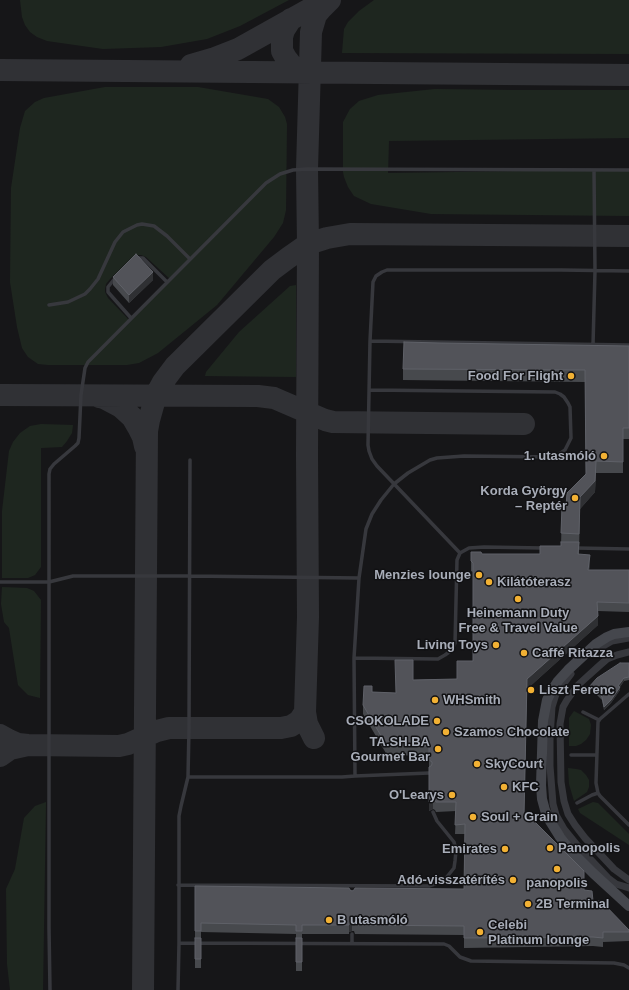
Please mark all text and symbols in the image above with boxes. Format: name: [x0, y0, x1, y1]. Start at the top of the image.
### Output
place label: Food For Flight: [468, 368, 563, 384]
marker: Food For Flight: [566, 371, 576, 381]
place label: 1. utasmóló: [524, 448, 596, 464]
marker: 1. utasmóló: [599, 451, 609, 461]
place label: Korda György – Reptér: [480, 483, 567, 514]
marker: Korda György – Reptér: [570, 493, 580, 503]
place label: Menzies lounge: [374, 567, 471, 583]
marker: Menzies lounge: [474, 570, 484, 580]
place label: Kilátóterasz: [497, 574, 571, 590]
marker: Kilátóterasz: [484, 577, 494, 587]
marker: Heinemann Duty Free & Travel Value: [513, 594, 523, 604]
place label: Heinemann Duty Free & Travel Value: [458, 605, 578, 636]
place label: Living Toys: [417, 637, 488, 653]
marker: Living Toys: [491, 640, 501, 650]
place label: Caffé Ritazza: [532, 645, 613, 661]
marker: Caffé Ritazza: [519, 648, 529, 658]
place label: Liszt Ferenc: [539, 682, 615, 698]
marker: Liszt Ferenc: [526, 685, 536, 695]
place label: WHSmith: [443, 692, 501, 708]
marker: WHSmith: [430, 695, 440, 705]
place label: CSOKOLADE: [346, 713, 429, 729]
marker: CSOKOLADE: [432, 716, 442, 726]
place label: Szamos Chocolate: [454, 724, 570, 740]
marker: Szamos Chocolate: [441, 727, 451, 737]
place label: TA.SH.BA Gourmet Bar: [351, 734, 430, 765]
marker: TA.SH.BA Gourmet Bar: [433, 744, 443, 754]
place label: SkyCourt: [485, 756, 543, 772]
marker: SkyCourt: [472, 759, 482, 769]
place label: KFC: [512, 779, 539, 795]
marker: KFC: [499, 782, 509, 792]
place label: O'Learys: [389, 787, 444, 803]
marker: O'Learys: [447, 790, 457, 800]
place label: Soul + Grain: [481, 809, 558, 825]
marker: Soul + Grain: [468, 812, 478, 822]
place label: Panopolis: [558, 840, 620, 856]
place label: Emirates: [442, 841, 497, 857]
marker: Panopolis: [545, 843, 555, 853]
marker: Emirates: [500, 844, 510, 854]
marker: panopolis: [552, 864, 562, 874]
place label: Adó-visszatérítés: [397, 872, 505, 888]
marker: Adó-visszatérítés: [508, 875, 518, 885]
place label: panopolis: [526, 875, 588, 891]
place label: 2B Terminal: [536, 896, 609, 912]
marker: 2B Terminal: [523, 899, 533, 909]
place label: B utasmóló: [337, 912, 408, 928]
marker: B utasmóló: [324, 915, 334, 925]
place label: Celebi Platinum lounge: [488, 917, 589, 948]
marker: Celebi Platinum lounge: [475, 927, 485, 937]

